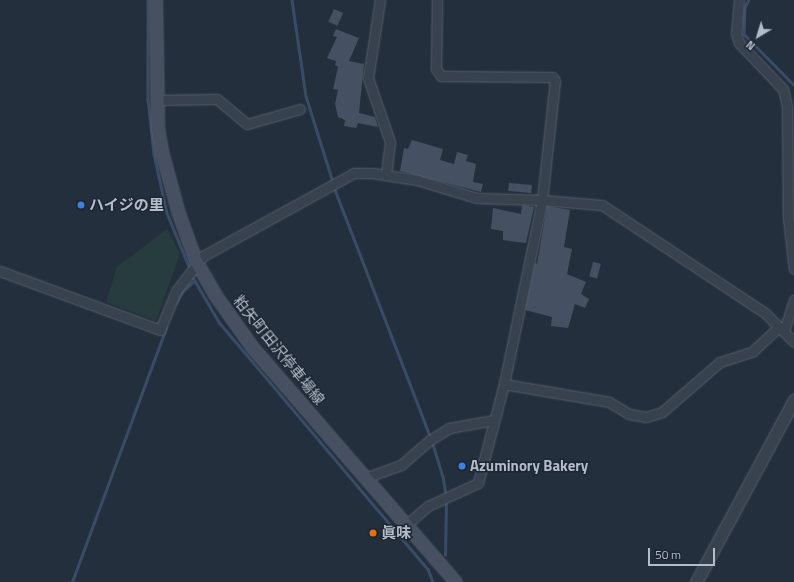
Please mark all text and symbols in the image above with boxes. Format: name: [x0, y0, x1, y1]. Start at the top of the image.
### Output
north arrow: [738, 16, 778, 56]
text: N: [743, 37, 759, 54]
place label: ハイジの里: [89, 196, 164, 214]
marker: ハイジの里: [76, 200, 86, 210]
street label: 粕矢町田沢停車場線: [230, 292, 328, 408]
place label: Azuminory Bakery: [470, 457, 588, 475]
marker: Azuminory Bakery: [457, 461, 467, 471]
place label: 眞味: [381, 524, 411, 542]
marker: 眞味: [368, 528, 378, 538]
scale bar: [650, 540, 717, 566]
text: 50 m: [655, 545, 681, 564]

